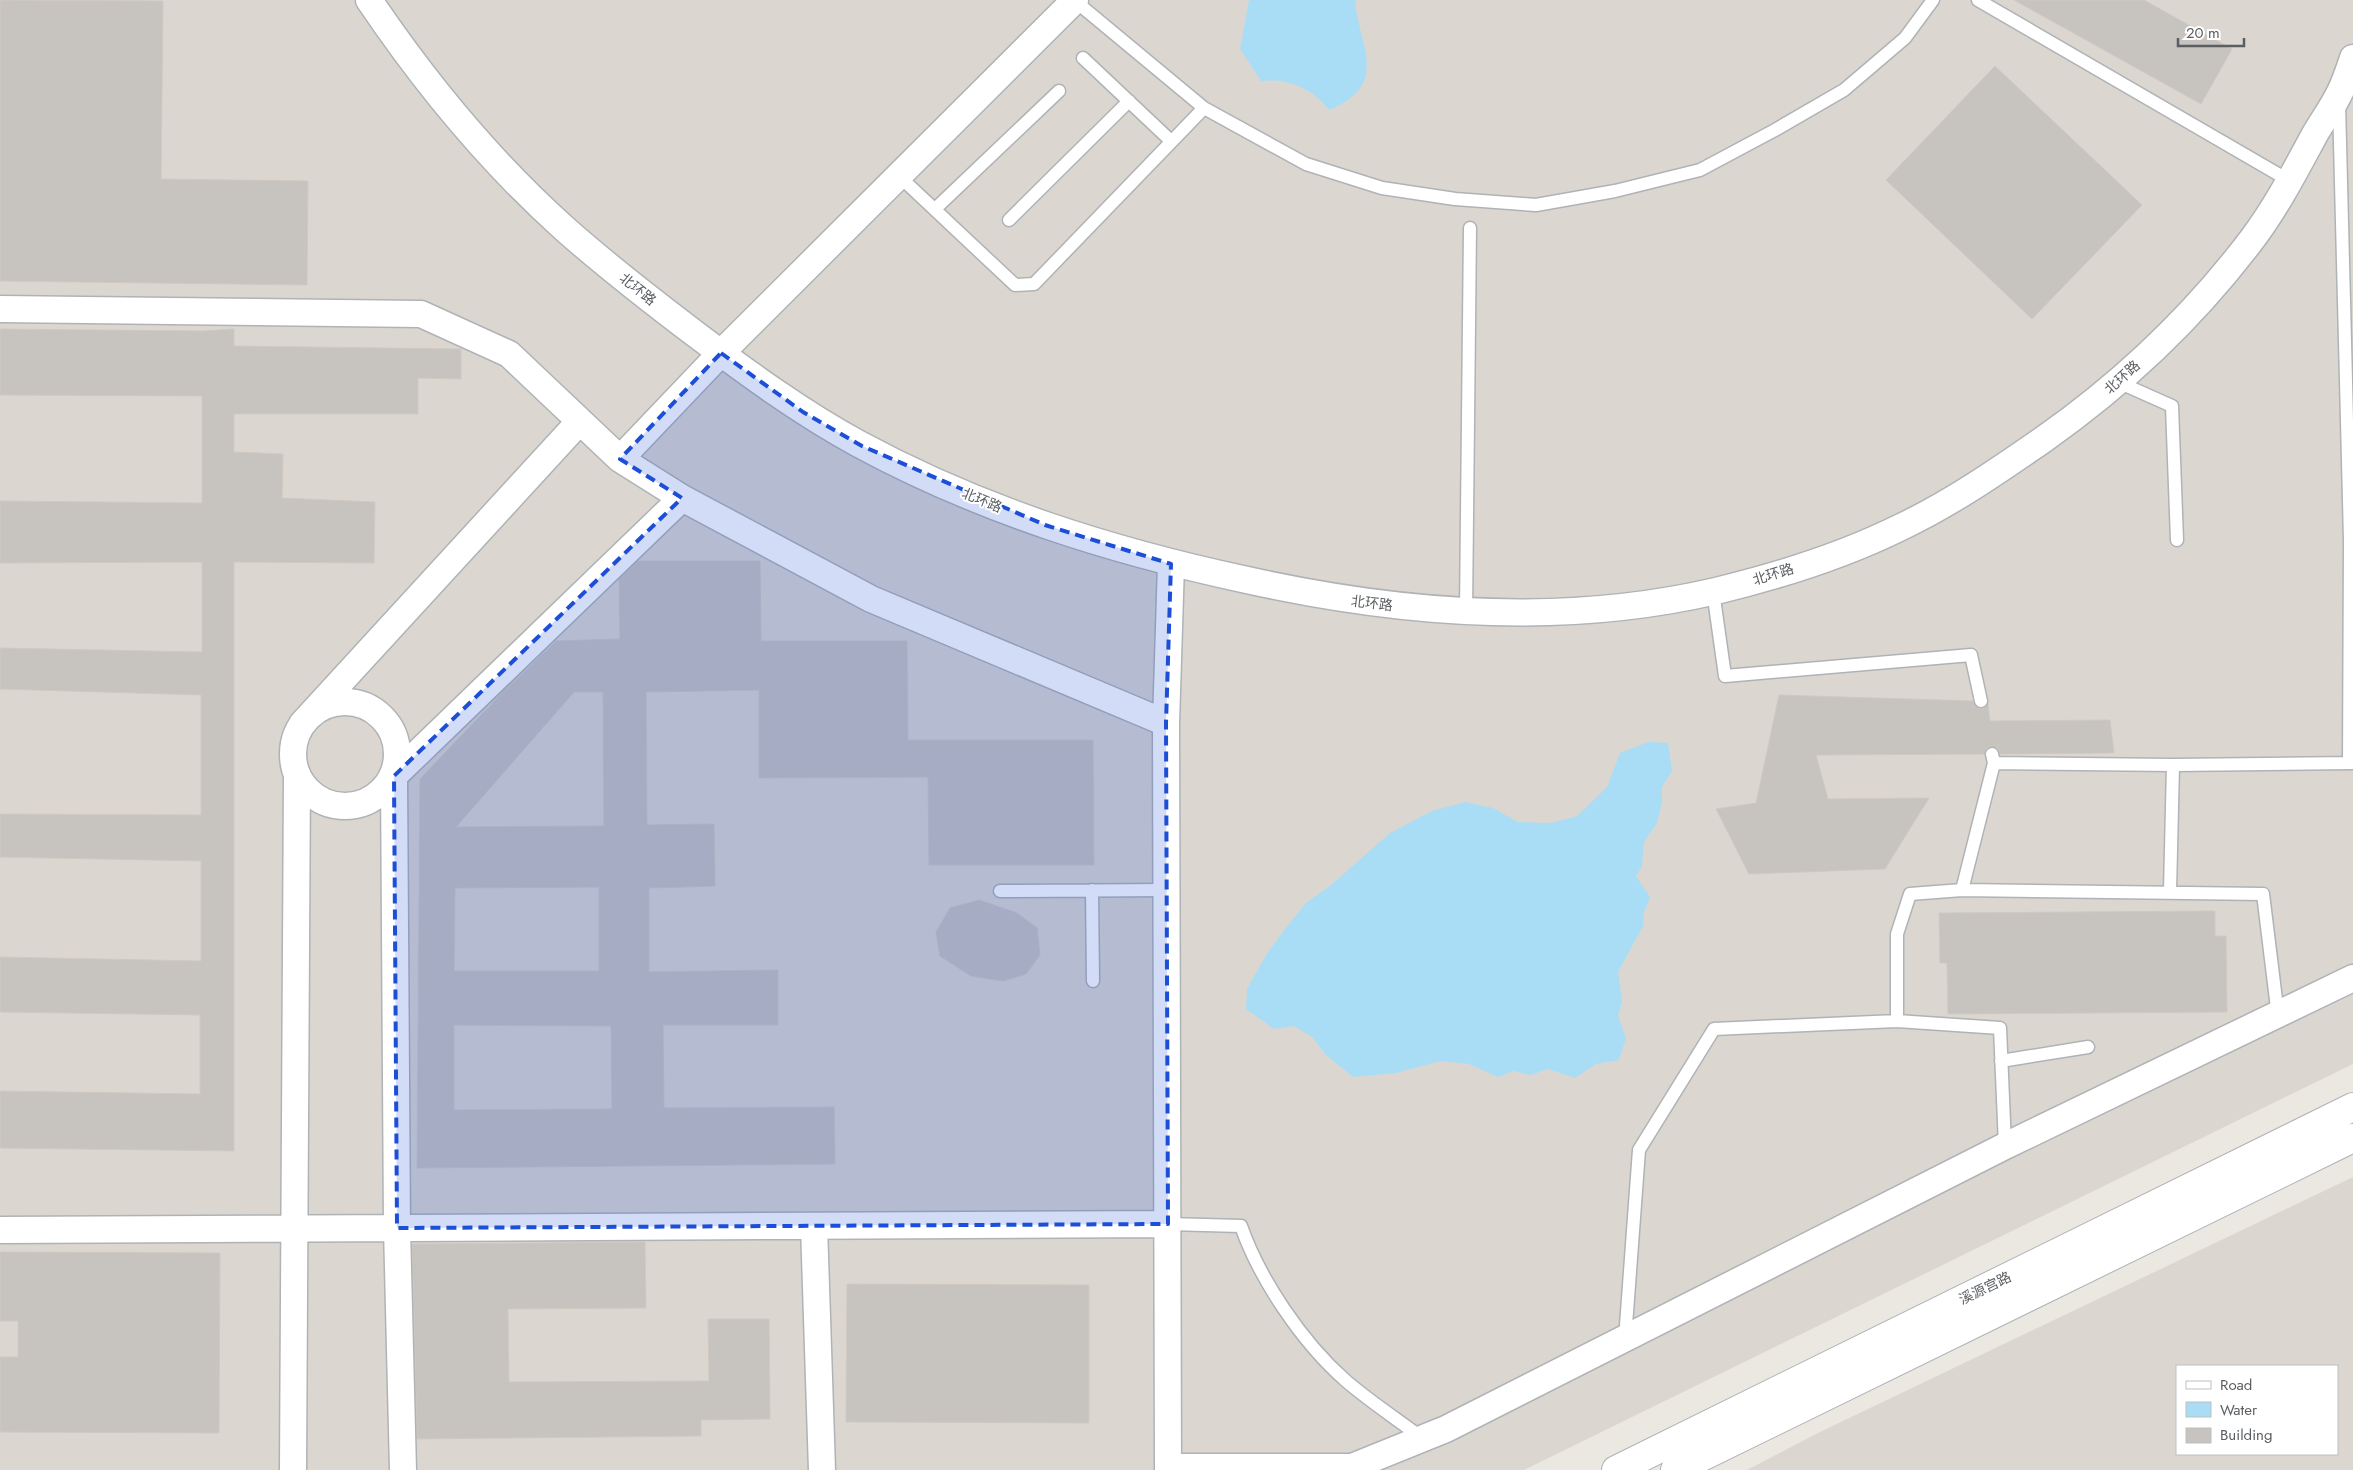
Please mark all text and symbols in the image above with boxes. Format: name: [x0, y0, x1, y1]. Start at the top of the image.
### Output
scale bar: [2178, 15, 2244, 47]
text: 20 m: [2186, 22, 2220, 44]
street label: 北环路: [615, 268, 661, 310]
street label: 北环路: [2100, 356, 2144, 398]
street label: 北环路: [959, 483, 1005, 517]
street label: 北环路: [1750, 558, 1796, 590]
street label: 北环路: [1350, 591, 1394, 615]
street label: 溪源宫路: [1955, 1267, 2015, 1309]
legend: [2176, 1365, 2338, 1455]
text: Road: [2220, 1374, 2252, 1396]
text: Water: [2220, 1399, 2258, 1421]
text: Building: [2220, 1424, 2272, 1446]

